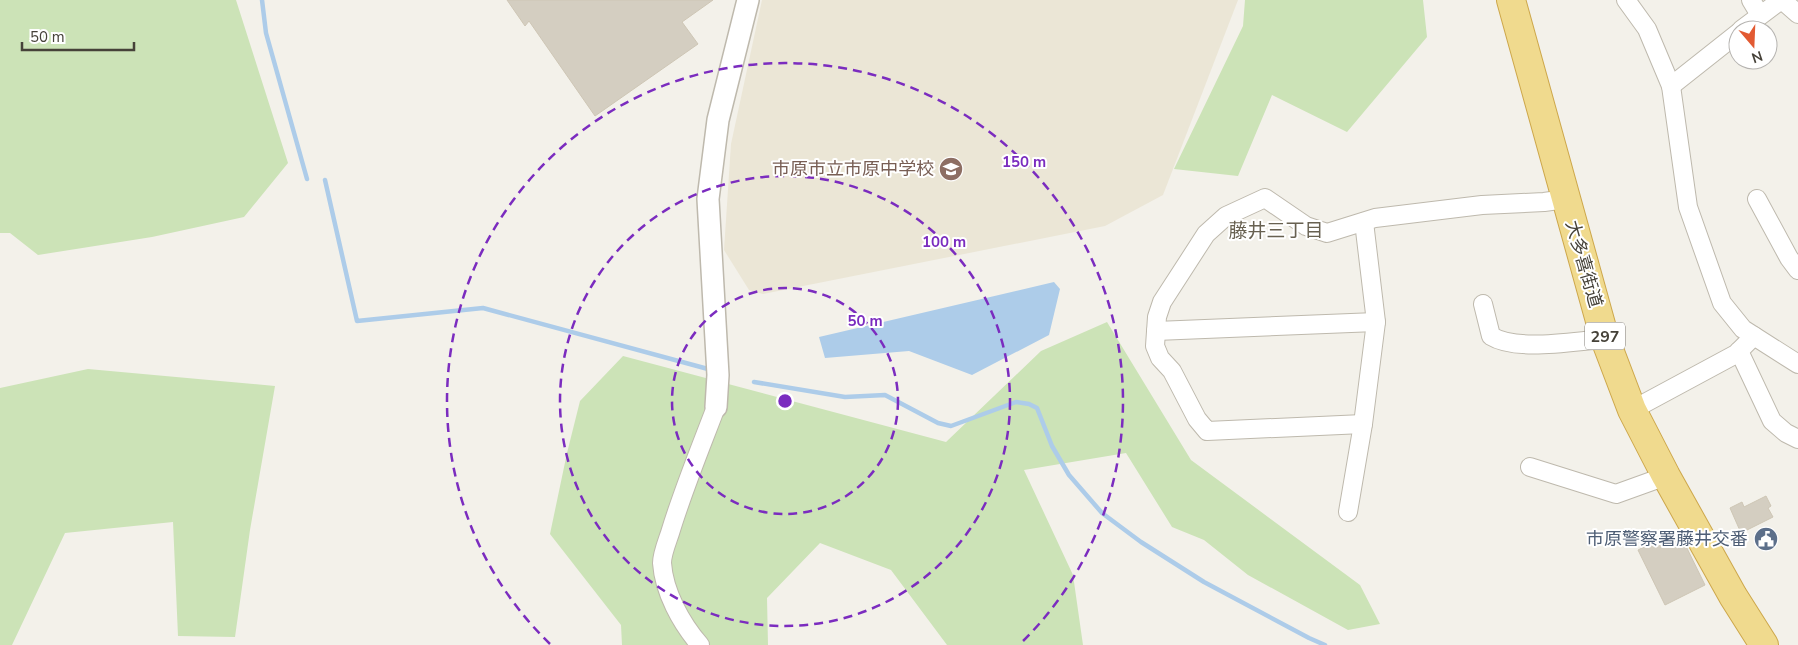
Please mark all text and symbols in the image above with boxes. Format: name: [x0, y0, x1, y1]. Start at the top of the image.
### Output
scale bar: [22, 20, 135, 52]
north arrow: [1728, 20, 1778, 70]
text: 50 m: [30, 27, 65, 47]
text: N: [1749, 46, 1765, 68]
text: 150 m: [1002, 152, 1046, 172]
school or university icon: 市原市立市原中学校: [938, 156, 964, 182]
place label: 市原市立市原中学校: [772, 157, 934, 181]
street label: 大多喜街道: [1560, 217, 1608, 311]
district label: 藤井三丁目: [1228, 218, 1324, 244]
text: 100 m: [922, 232, 966, 252]
text: 50 m: [847, 311, 883, 331]
road number: 297: [1585, 322, 1625, 350]
centre of rings: [776, 392, 794, 410]
public building icon: 市原警察署藤井交番: [1753, 526, 1779, 552]
place label: 市原警察署藤井交番: [1586, 527, 1748, 551]

